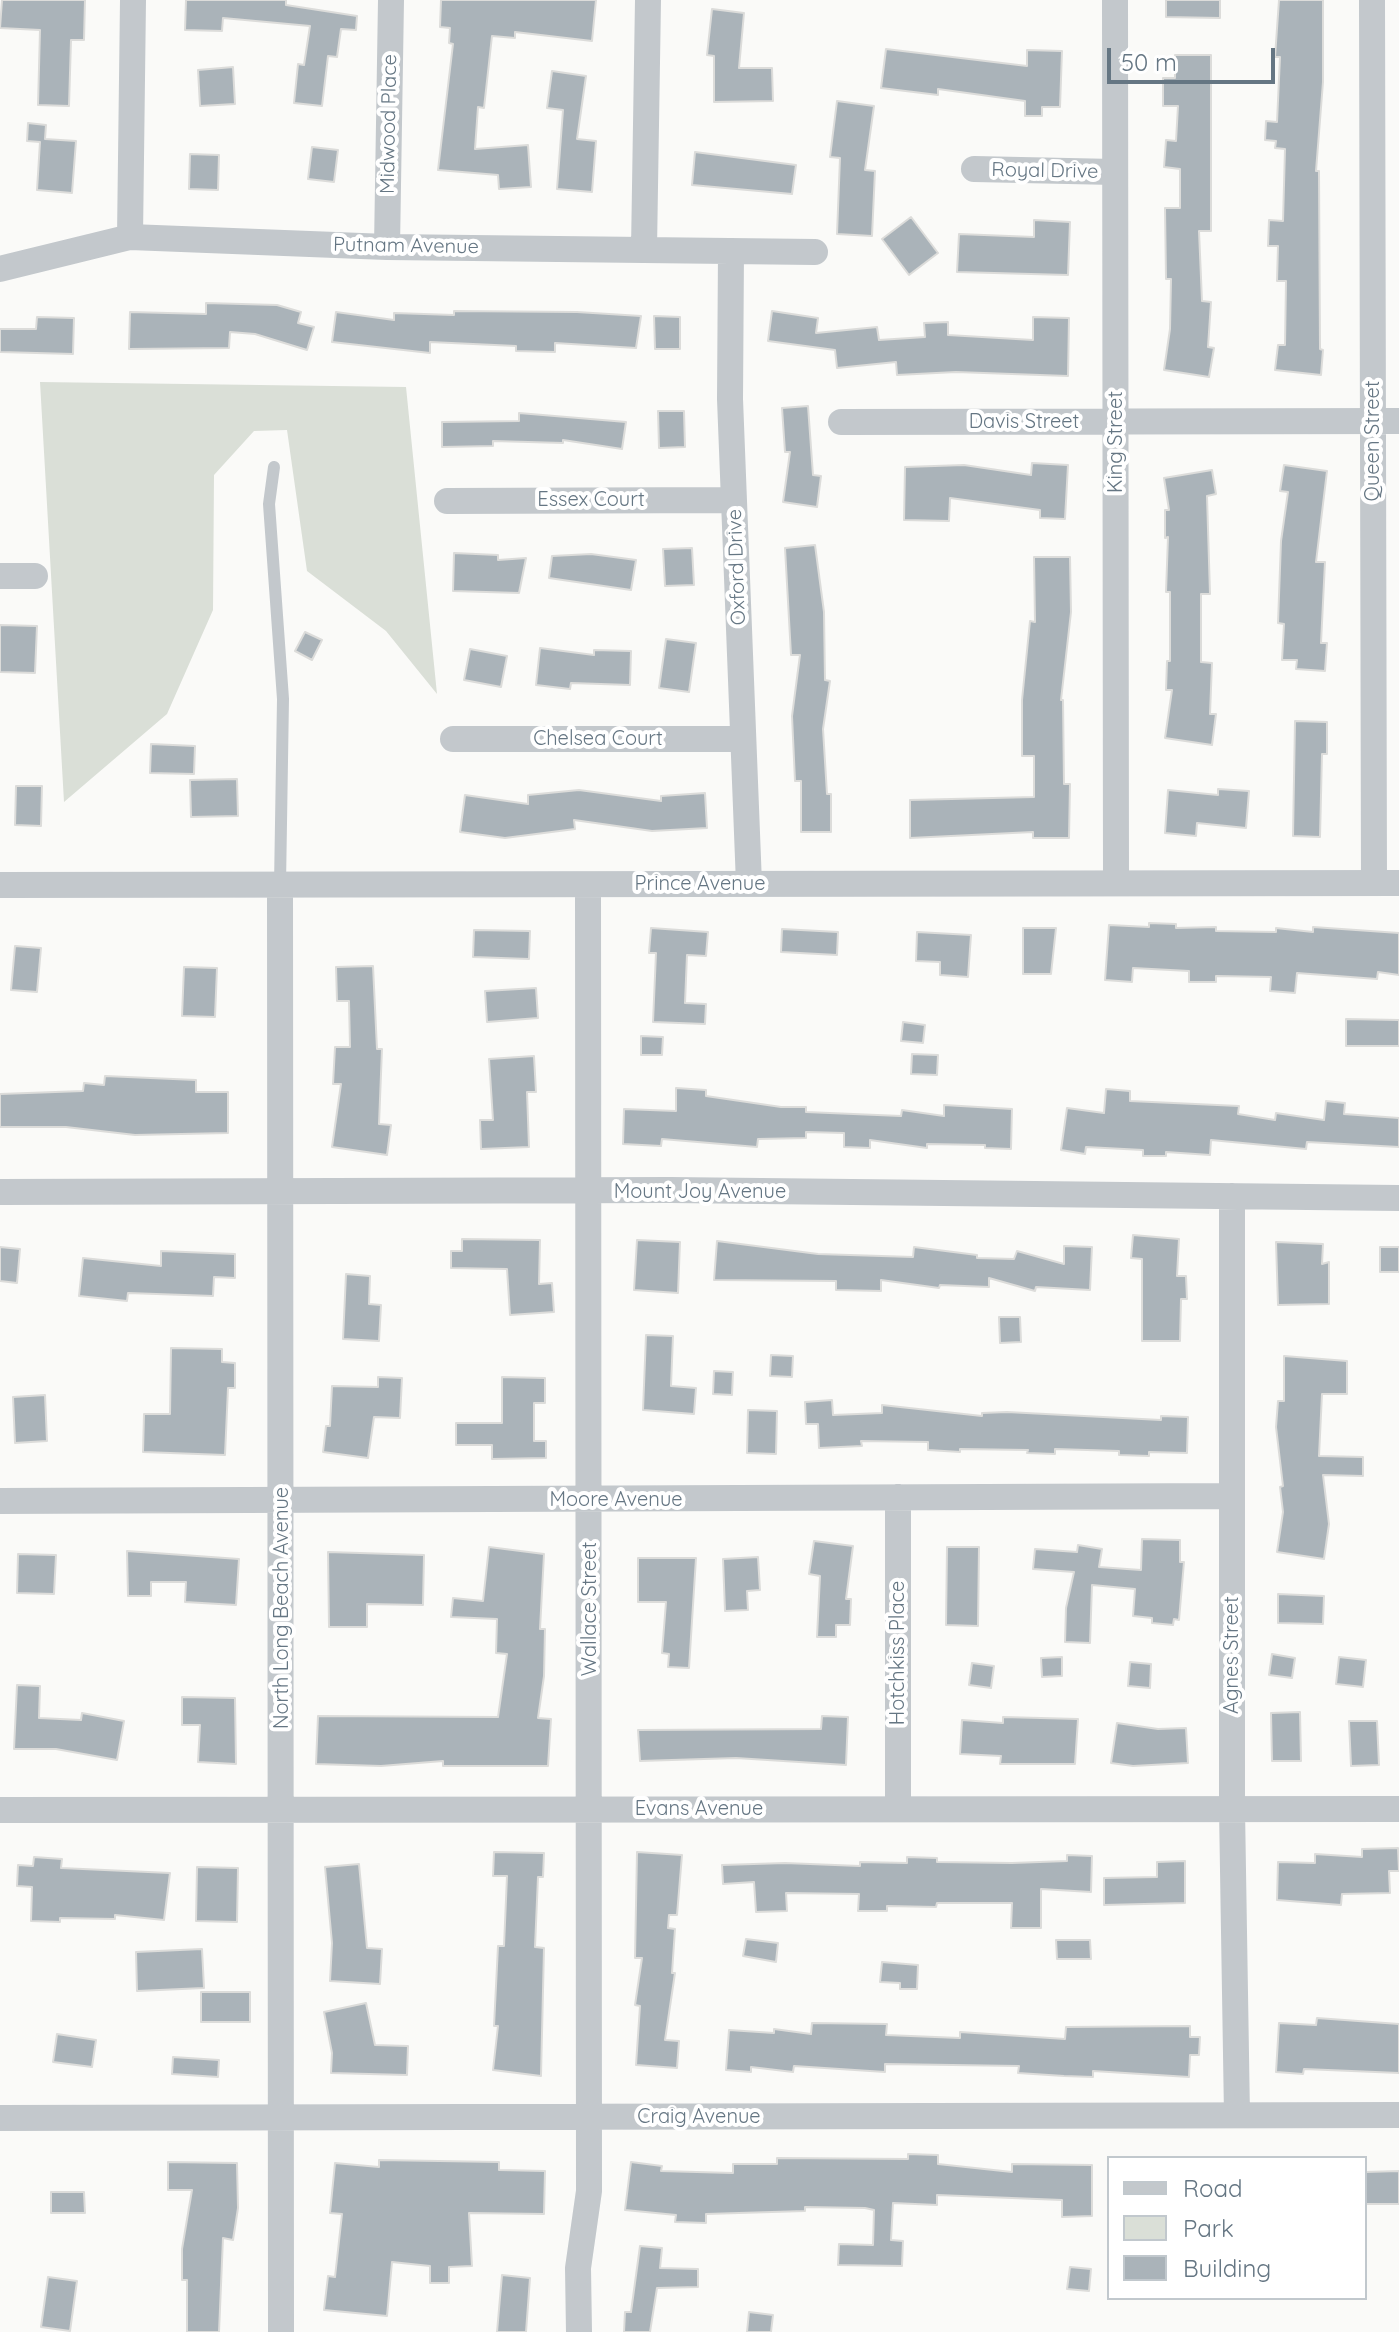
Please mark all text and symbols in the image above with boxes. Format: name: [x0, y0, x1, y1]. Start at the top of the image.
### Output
scale bar: [1111, 32, 1279, 82]
text: 50 m: [1121, 47, 1177, 77]
street label: Midwood Place: [376, 54, 402, 194]
street label: Royal Drive: [991, 158, 1099, 184]
street label: Putnam Avenue: [333, 233, 479, 259]
street label: Queen Street: [1361, 380, 1385, 502]
street label: King Street: [1104, 391, 1128, 493]
street label: Davis Street: [969, 410, 1079, 434]
street label: Essex Court: [537, 488, 645, 512]
street label: Oxford Drive: [723, 508, 751, 626]
street label: Chelsea Court: [533, 727, 663, 751]
street label: Prince Avenue: [635, 872, 765, 896]
street label: Mount Joy Avenue: [614, 1180, 786, 1204]
street label: North Long Beach Avenue: [270, 1487, 294, 1729]
street label: Moore Avenue: [549, 1488, 683, 1512]
street label: Wallace Street: [578, 1542, 602, 1676]
street label: Hotchkiss Place: [886, 1581, 910, 1725]
street label: Agnes Street: [1220, 1596, 1244, 1714]
street label: Evans Avenue: [635, 1797, 763, 1821]
street label: Craig Avenue: [637, 2105, 761, 2129]
legend: [1107, 2156, 1367, 2300]
text: Road: [1183, 2173, 1243, 2203]
text: Park: [1183, 2213, 1234, 2243]
text: Building: [1183, 2253, 1271, 2283]

